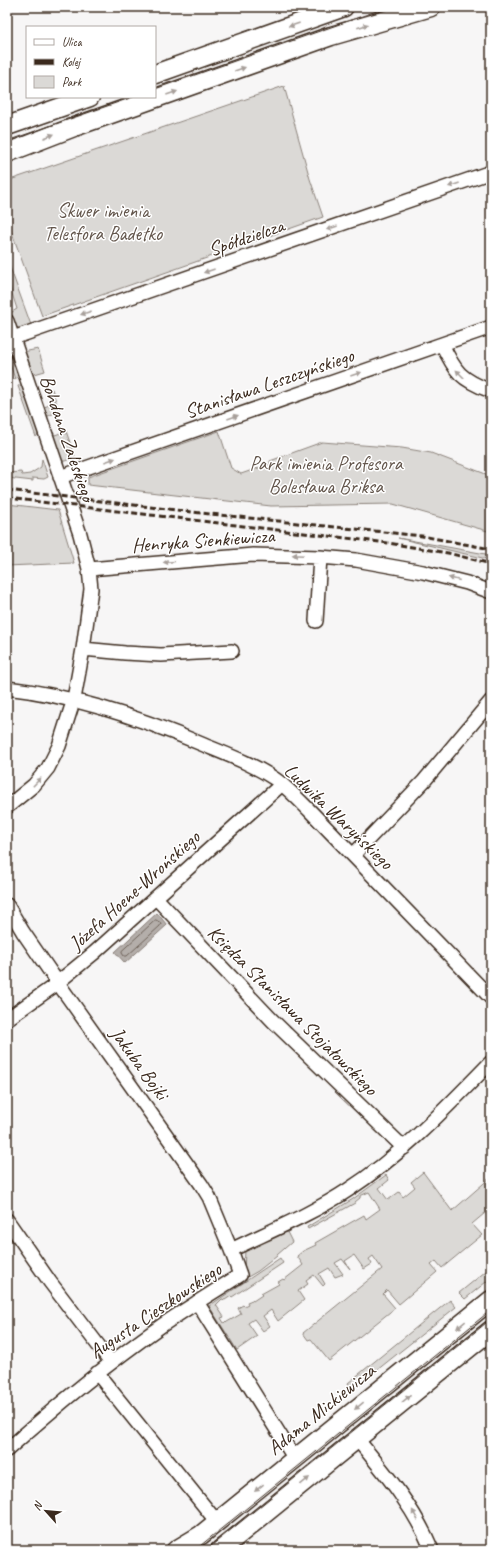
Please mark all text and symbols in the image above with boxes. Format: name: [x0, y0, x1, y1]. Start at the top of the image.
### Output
one-way arrow: [288, 22, 300, 28]
one-way arrow: [358, 23, 370, 29]
legend: [26, 26, 156, 98]
text: Ulica: [62, 34, 83, 50]
text: Kolej: [62, 54, 82, 70]
one-way arrow: [235, 65, 247, 71]
text: Park: [62, 74, 83, 90]
one-way arrow: [166, 89, 178, 95]
one-way arrow: [44, 133, 56, 139]
one-way arrow: [448, 182, 460, 188]
park label: Skwer imienia Telesfora Badetko: [44, 198, 163, 246]
street label: Spółdzielcza: [205, 212, 289, 262]
one-way arrow: [325, 226, 337, 232]
one-way arrow: [202, 268, 214, 274]
one-way arrow: [79, 310, 91, 316]
street label: Stanisława Leszczyńskiego: [181, 343, 358, 424]
one-way arrow: [455, 369, 465, 379]
one-way arrow: [350, 370, 362, 376]
street label: Bohdana Zaleskiego: [34, 372, 101, 506]
one-way arrow: [227, 413, 239, 419]
park label: Park imienia Profesora Bolesława Briksa: [249, 451, 404, 499]
one-way arrow: [105, 456, 117, 462]
street label: Henryka Sienkiewicza: [131, 523, 277, 558]
one-way arrow: [292, 552, 304, 559]
one-way arrow: [162, 559, 175, 565]
one-way arrow: [448, 576, 460, 582]
street label: Ludwika Waryńskiego: [279, 758, 399, 875]
one-way arrow: [32, 777, 42, 787]
street label: Józefa Hoene-Wrońskiego: [63, 824, 206, 956]
street label: Księdza Stanisława Stojałowskiego: [202, 920, 384, 1101]
street label: Jakuba Bojki: [104, 1021, 176, 1106]
street label: Augusta Cieszkowskiego: [84, 1256, 227, 1364]
one-way arrow: [455, 1320, 466, 1329]
street label: Adama Mickiewicza: [262, 1357, 381, 1461]
one-way arrow: [400, 1395, 411, 1404]
one-way arrow: [354, 1401, 365, 1410]
one-way arrow: [299, 1477, 310, 1486]
one-way arrow: [253, 1484, 264, 1493]
north arrow: [26, 1491, 66, 1531]
text: N: [29, 1498, 46, 1513]
one-way arrow: [411, 1509, 418, 1521]

